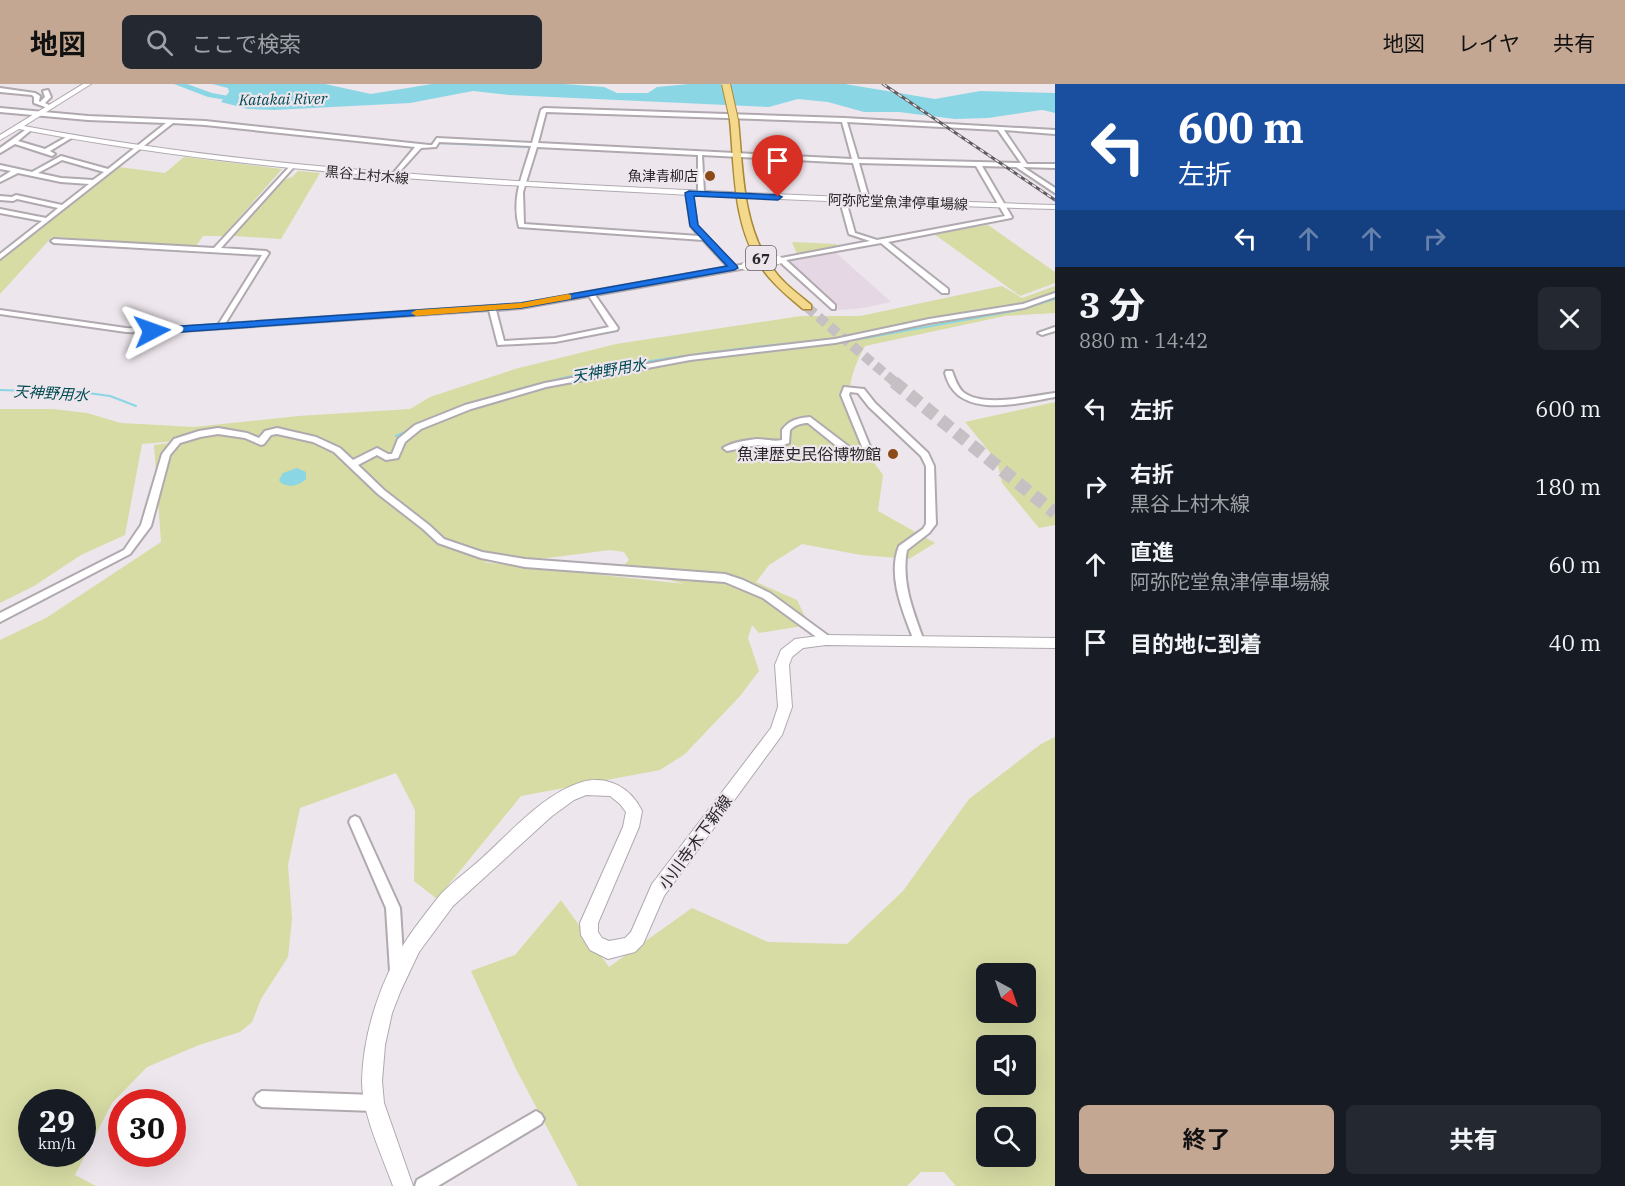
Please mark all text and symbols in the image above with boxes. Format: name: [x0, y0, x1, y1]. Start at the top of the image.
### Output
search box: [122, 15, 542, 69]
text: 地図: [30, 25, 86, 62]
icon: search: [143, 26, 176, 59]
text: ここで検索: [191, 29, 301, 58]
text: 地図: [1383, 29, 1425, 57]
text: レイヤ: [1458, 29, 1520, 57]
text: 共有: [1553, 29, 1595, 57]
water label: Katakai River: [238, 89, 328, 109]
text: 600 m: [1178, 100, 1304, 155]
icon: left: [1079, 108, 1157, 186]
pin: [752, 135, 803, 197]
icon: arrive: [761, 144, 794, 177]
text: 左折: [1178, 156, 1232, 191]
street label: 黒谷上村木線: [324, 162, 410, 188]
place label: 魚津青柳店: [628, 167, 698, 185]
marker: 魚津青柳店: [703, 169, 717, 183]
street label: 阿弥陀堂魚津停車場線: [828, 191, 968, 213]
icon: left: [1229, 222, 1262, 255]
icon: ahead: [1292, 222, 1325, 255]
icon: ahead: [1355, 222, 1388, 255]
icon: right: [1418, 222, 1451, 255]
road number: 67: [746, 246, 776, 270]
text: 3 分: [1079, 281, 1145, 328]
button: close: [1538, 287, 1601, 350]
position arrow: [120, 299, 184, 363]
text: 880 m · 14:42: [1079, 327, 1208, 354]
water label: 天神野用水: [570, 354, 650, 386]
water label: 天神野用水: [13, 382, 91, 405]
icon: left: [1079, 392, 1112, 425]
text: 600 m: [1535, 394, 1601, 423]
text: 左折: [1130, 395, 1174, 424]
place label: 魚津歴史民俗博物館: [737, 444, 881, 464]
marker: 魚津歴史民俗博物館: [886, 447, 900, 461]
text: 右折: [1130, 459, 1174, 488]
icon: right: [1079, 470, 1112, 503]
text: 180 m: [1535, 472, 1601, 501]
text: 黒谷上村木線: [1130, 490, 1250, 517]
text: 直進: [1130, 537, 1174, 566]
icon: ahead: [1079, 548, 1112, 581]
text: 60 m: [1549, 550, 1601, 579]
text: 阿弥陀堂魚津停車場線: [1130, 568, 1330, 595]
icon: arrive: [1079, 626, 1112, 659]
text: 40 m: [1549, 628, 1601, 657]
text: 目的地に到着: [1130, 629, 1262, 658]
street label: 小川寺木下新線: [654, 791, 736, 893]
north arrow: [976, 963, 1036, 1023]
map controls: [976, 963, 1036, 1167]
button: sound: [976, 1035, 1036, 1095]
speed limit sign: 30: [108, 1089, 186, 1167]
text: 29: [39, 1101, 75, 1140]
button: 終了: [1079, 1105, 1334, 1174]
button: 共有: [1346, 1105, 1601, 1174]
button: search: [976, 1107, 1036, 1167]
text: km/h: [38, 1134, 76, 1153]

